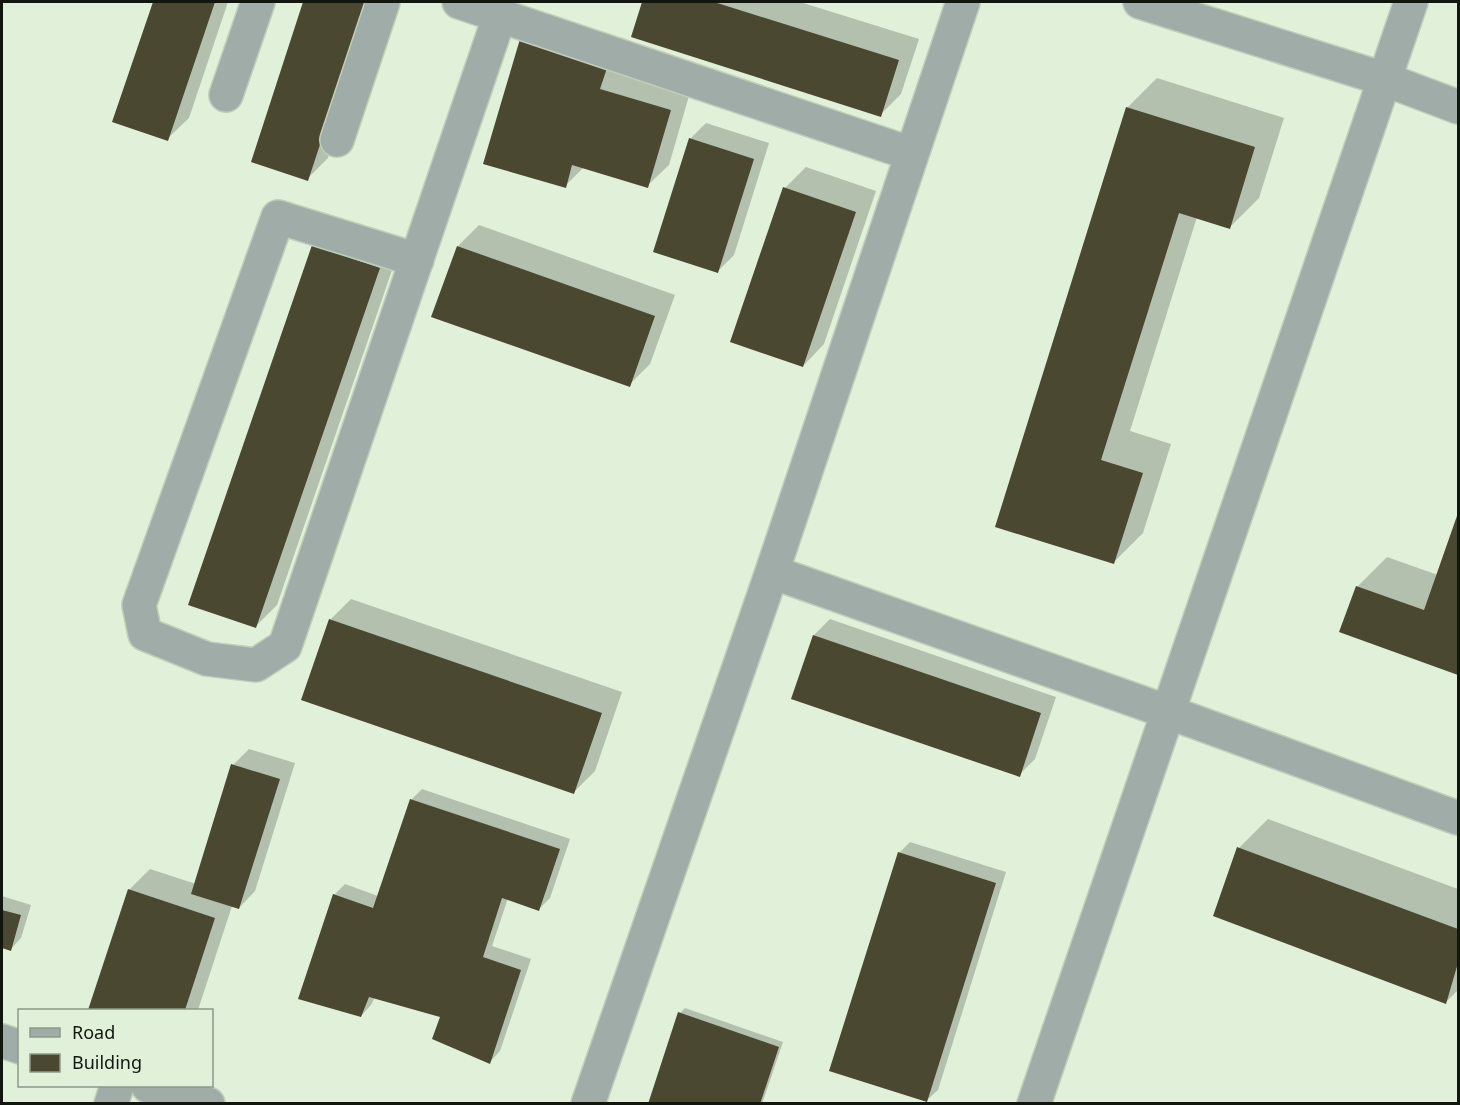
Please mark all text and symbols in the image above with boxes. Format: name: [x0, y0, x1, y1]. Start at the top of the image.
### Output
legend: [18, 1009, 213, 1087]
text: Road: [72, 1020, 115, 1044]
text: Building: [72, 1050, 142, 1074]

